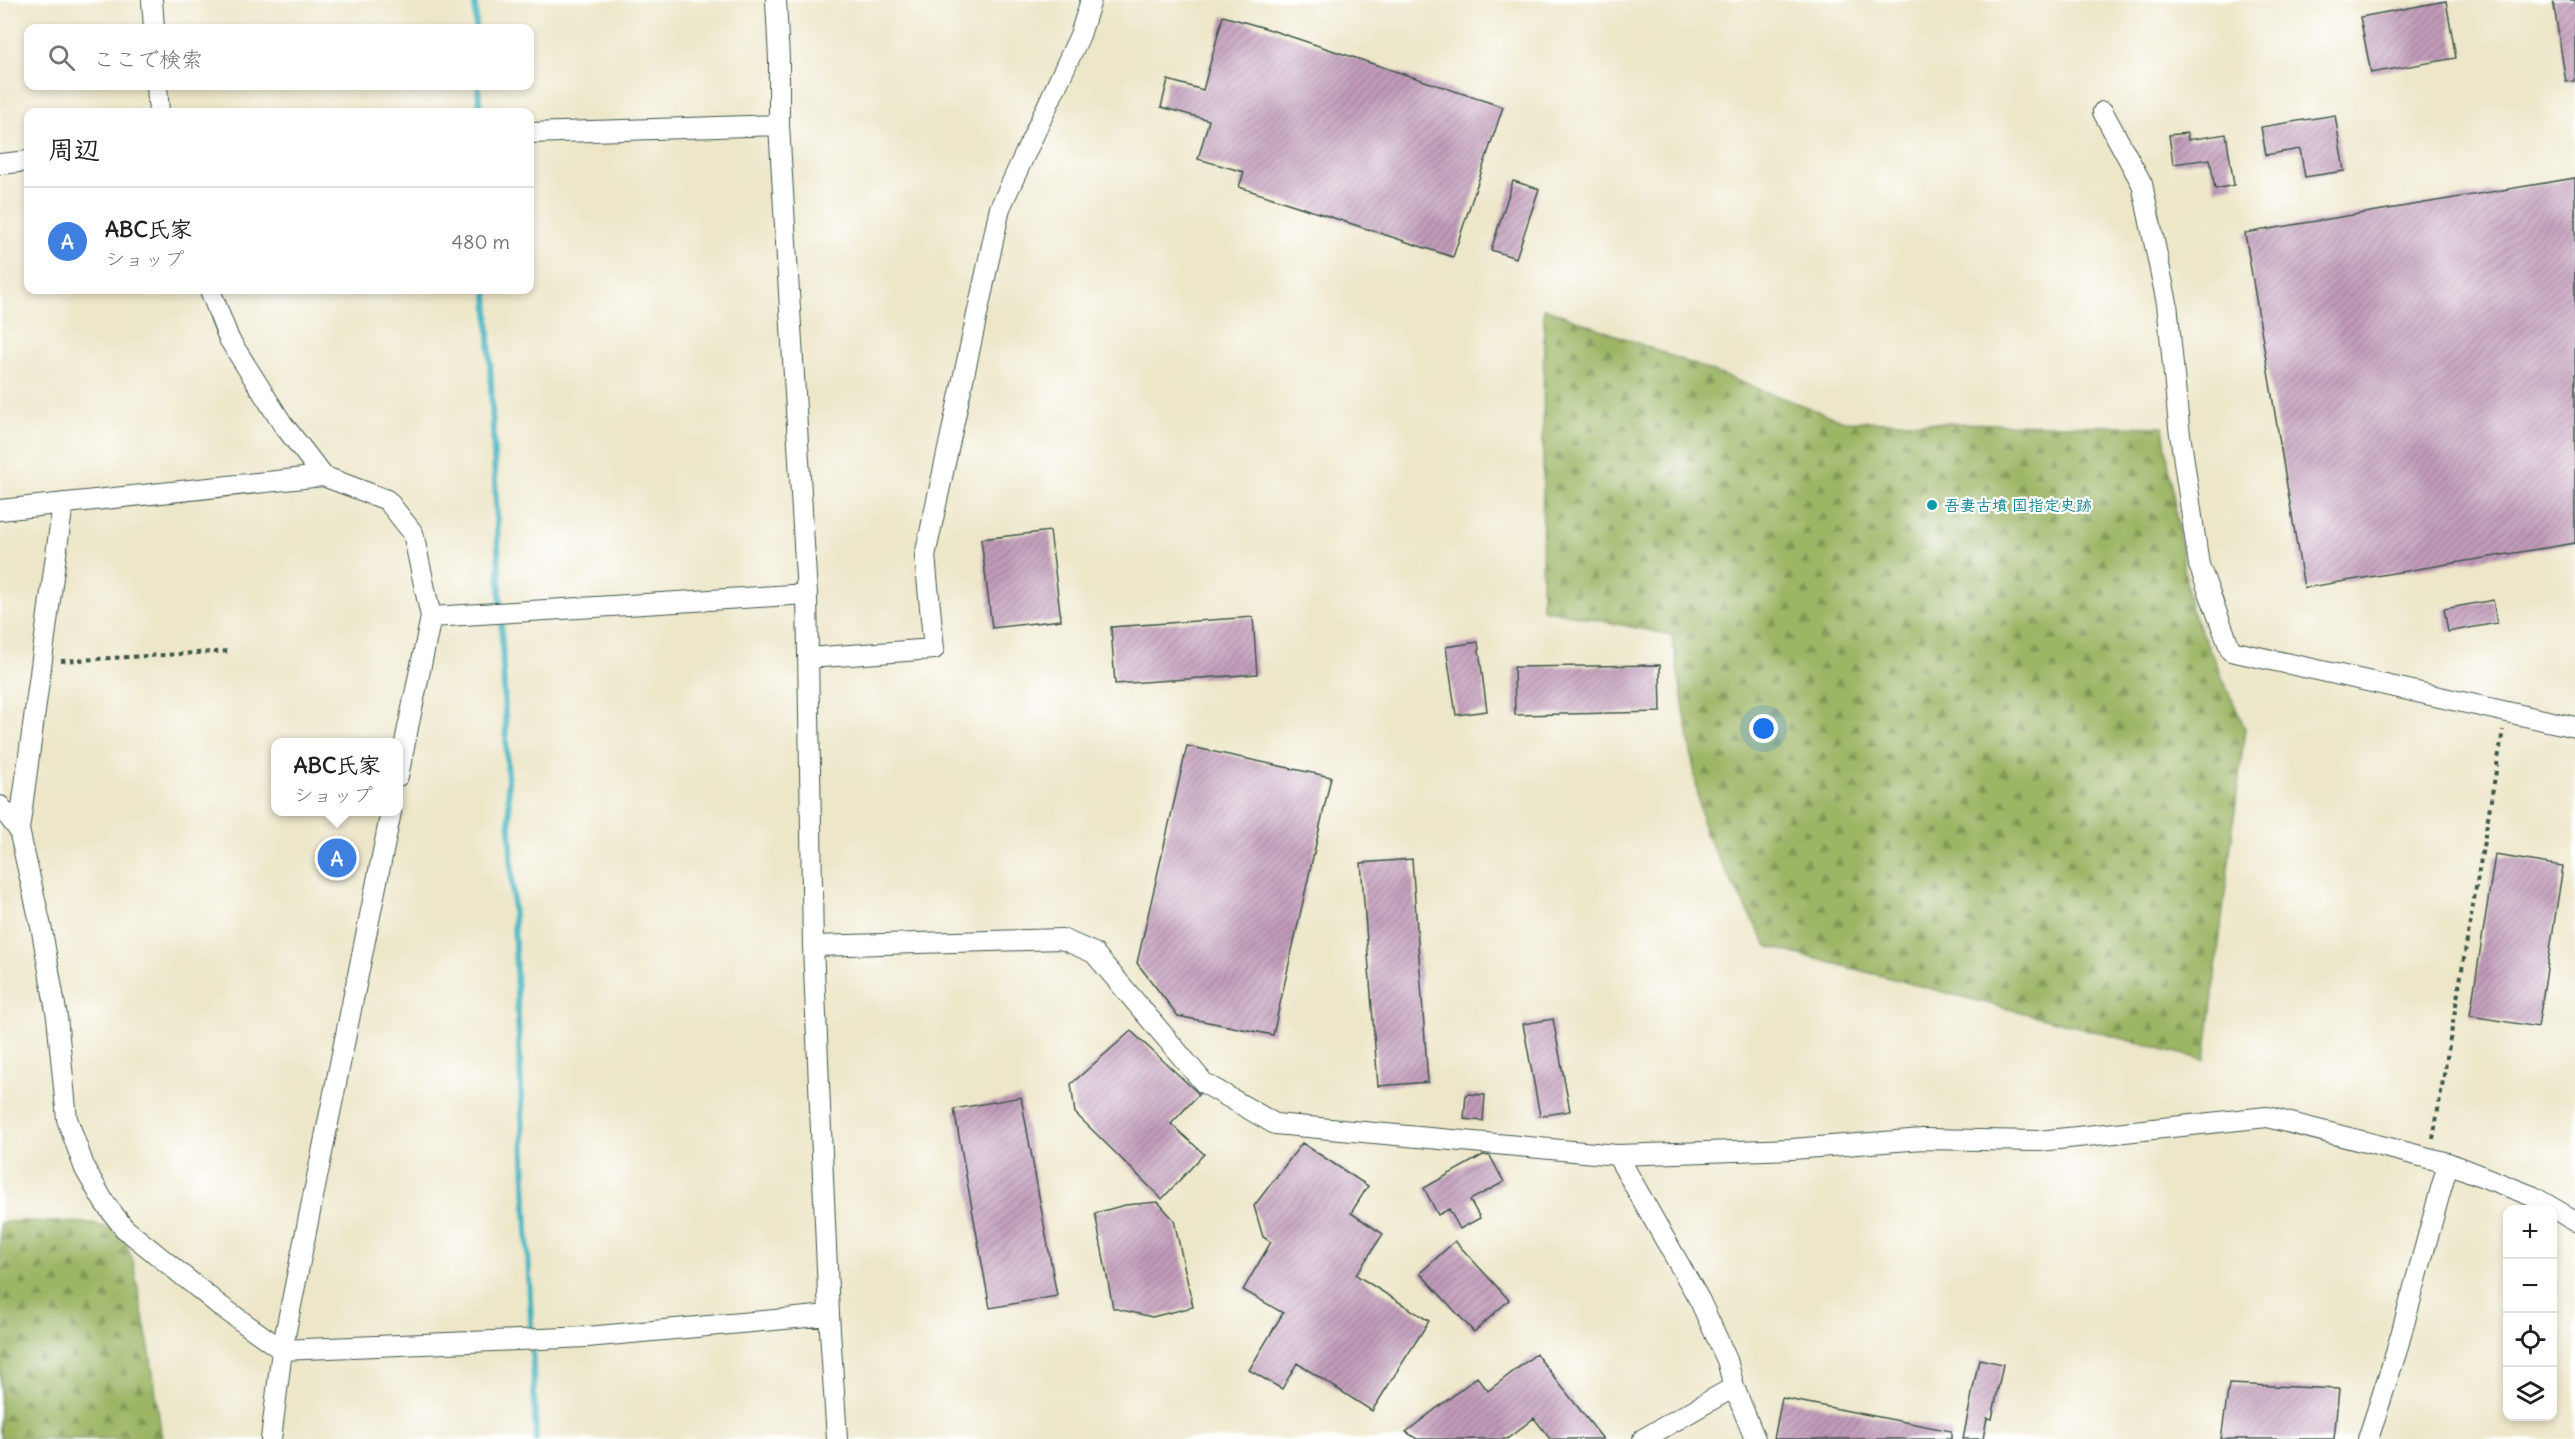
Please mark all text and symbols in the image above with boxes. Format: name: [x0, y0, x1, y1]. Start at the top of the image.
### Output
search box: [24, 24, 534, 90]
icon: search: [45, 41, 78, 74]
text: ここで検索: [93, 45, 203, 73]
text: 周辺: [48, 133, 100, 166]
text: ABC氏家: [105, 215, 192, 243]
text: A: [61, 229, 74, 254]
text: 480 m: [451, 229, 510, 254]
text: ショップ: [105, 246, 184, 271]
place label: 吾妻古墳 国指定史跡: [1944, 495, 2092, 515]
marker: 吾妻古墳 国指定史跡: [1925, 498, 1939, 512]
your location: [1749, 714, 1778, 743]
popup: [271, 738, 403, 816]
text: ABC氏家: [293, 751, 381, 779]
text: ショップ: [293, 782, 373, 807]
pin: A: [318, 836, 356, 880]
map controls: [2503, 1205, 2557, 1421]
button: +: [2503, 1205, 2557, 1259]
button: −: [2503, 1259, 2557, 1313]
button: locate: [2503, 1313, 2557, 1367]
button: layers: [2503, 1367, 2557, 1421]

